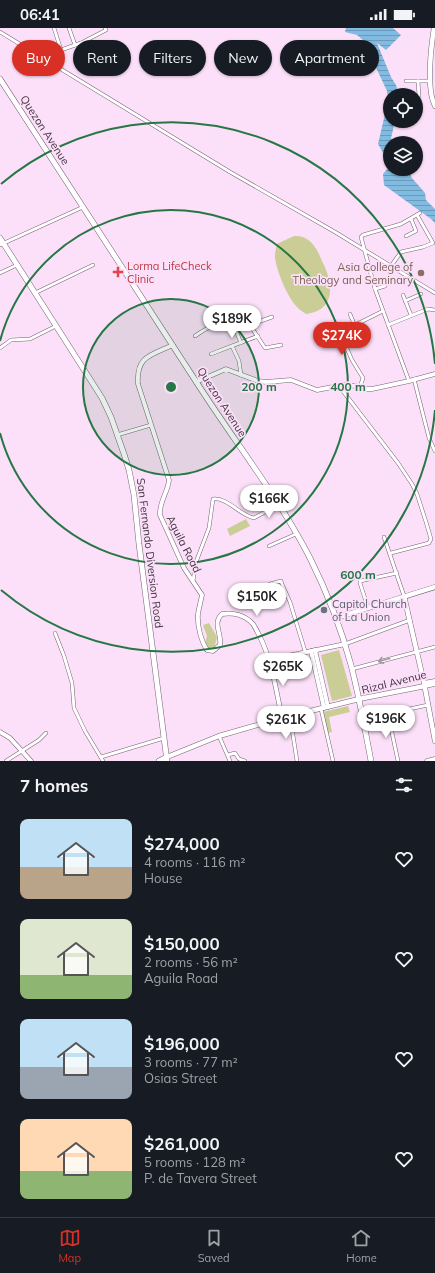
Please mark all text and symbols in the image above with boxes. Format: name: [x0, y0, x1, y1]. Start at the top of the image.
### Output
text: 06:41: [20, 5, 60, 24]
chip: Buy: [12, 40, 65, 76]
chip: Rent: [73, 40, 131, 76]
chip: Filters: [139, 40, 206, 76]
chip: New: [214, 40, 272, 76]
chip: Apartment: [280, 40, 379, 76]
map controls: [383, 88, 423, 176]
button: locate: [383, 88, 423, 128]
street label: Quezon Avenue: [17, 93, 73, 168]
button: layers: [383, 136, 423, 176]
place label: Lorma LifeCheck Clinic: [127, 259, 212, 286]
place label: Asia College of Theology and Seminary: [293, 260, 413, 287]
marker: Lorma LifeCheck Clinic: [112, 266, 124, 278]
marker: Asia College of Theology and Seminary: [416, 268, 426, 278]
pin: $189K: [204, 305, 260, 339]
text: $189K: [212, 310, 252, 326]
pin: $274K: [314, 322, 370, 356]
text: $274K: [322, 327, 362, 343]
street label: Quezon Avenue: [194, 365, 250, 440]
text: 200 m: [241, 379, 277, 394]
text: 400 m: [330, 379, 366, 394]
centre of rings: [164, 380, 178, 394]
street label: San Fernando Diversion Road: [134, 477, 166, 629]
pin: $166K: [241, 485, 297, 519]
text: $166K: [249, 490, 289, 506]
street label: Aguila Road: [164, 513, 204, 575]
text: 600 m: [340, 567, 376, 582]
pin: $150K: [229, 583, 285, 617]
text: $150K: [237, 588, 277, 604]
place label: Capitol Church of La Union: [332, 597, 407, 624]
marker: Capitol Church of La Union: [319, 605, 329, 615]
pin: $265K: [255, 653, 311, 687]
one-way arrow: [378, 657, 391, 664]
text: $265K: [263, 658, 303, 674]
street label: Rizal Avenue: [360, 667, 428, 697]
pin: $196K: [358, 705, 414, 739]
pin: $261K: [258, 706, 314, 740]
text: $196K: [366, 710, 406, 726]
text: $261K: [266, 711, 306, 727]
icon: filters: [393, 774, 415, 796]
text: 7 homes: [20, 775, 88, 796]
text: $274,000: [144, 833, 220, 854]
icon: home: [52, 835, 100, 883]
icon: heart: [393, 848, 415, 870]
text: 4 rooms · 116 m²: [144, 854, 245, 870]
text: House: [144, 870, 182, 886]
text: $150,000: [144, 933, 220, 954]
icon: home: [52, 935, 100, 983]
icon: heart: [393, 948, 415, 970]
text: 2 rooms · 56 m²: [144, 954, 238, 970]
text: Aguila Road: [144, 970, 218, 986]
text: $196,000: [144, 1033, 220, 1054]
icon: home: [52, 1035, 100, 1083]
icon: heart: [393, 1048, 415, 1070]
text: 3 rooms · 77 m²: [144, 1054, 238, 1070]
text: Osias Street: [144, 1070, 217, 1086]
text: $261,000: [144, 1133, 220, 1154]
icon: home: [52, 1135, 100, 1183]
icon: heart: [393, 1148, 415, 1170]
text: 5 rooms · 128 m²: [144, 1154, 245, 1170]
text: P. de Tavera Street: [144, 1170, 257, 1186]
tab: Map: [58, 1227, 81, 1265]
tab: Saved: [198, 1227, 230, 1265]
tab: Home: [346, 1227, 377, 1265]

